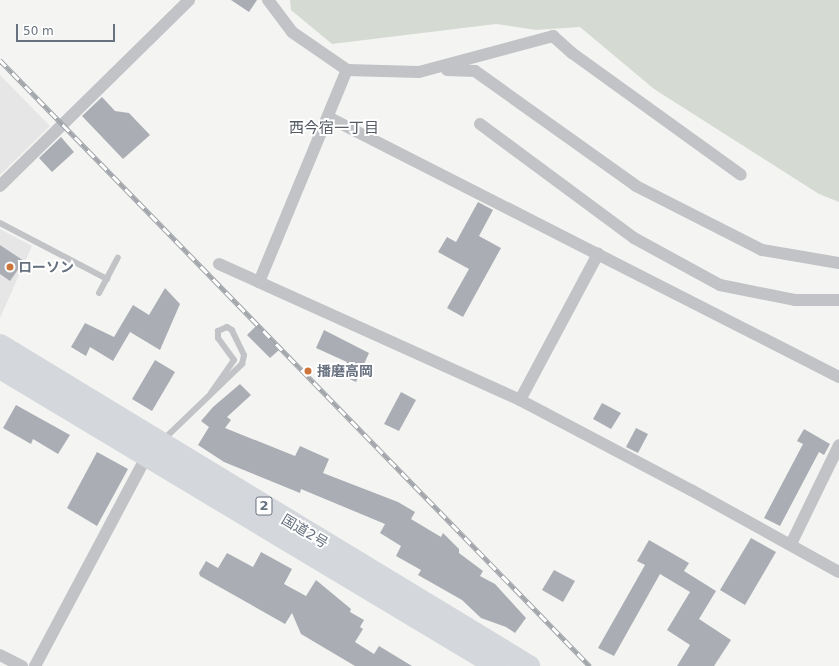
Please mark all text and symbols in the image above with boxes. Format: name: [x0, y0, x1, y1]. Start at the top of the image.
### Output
scale bar: [18, 16, 117, 42]
text: 50 m: [23, 24, 54, 38]
district label: 西今宿一丁目: [289, 120, 379, 138]
place label: ローソン: [18, 259, 74, 275]
marker: ローソン: [5, 262, 15, 272]
place label: 播磨高岡: [317, 363, 373, 379]
marker: 播磨高岡: [302, 365, 314, 377]
road number: 2: [255, 495, 273, 517]
street label: 国道2号: [279, 511, 331, 551]

